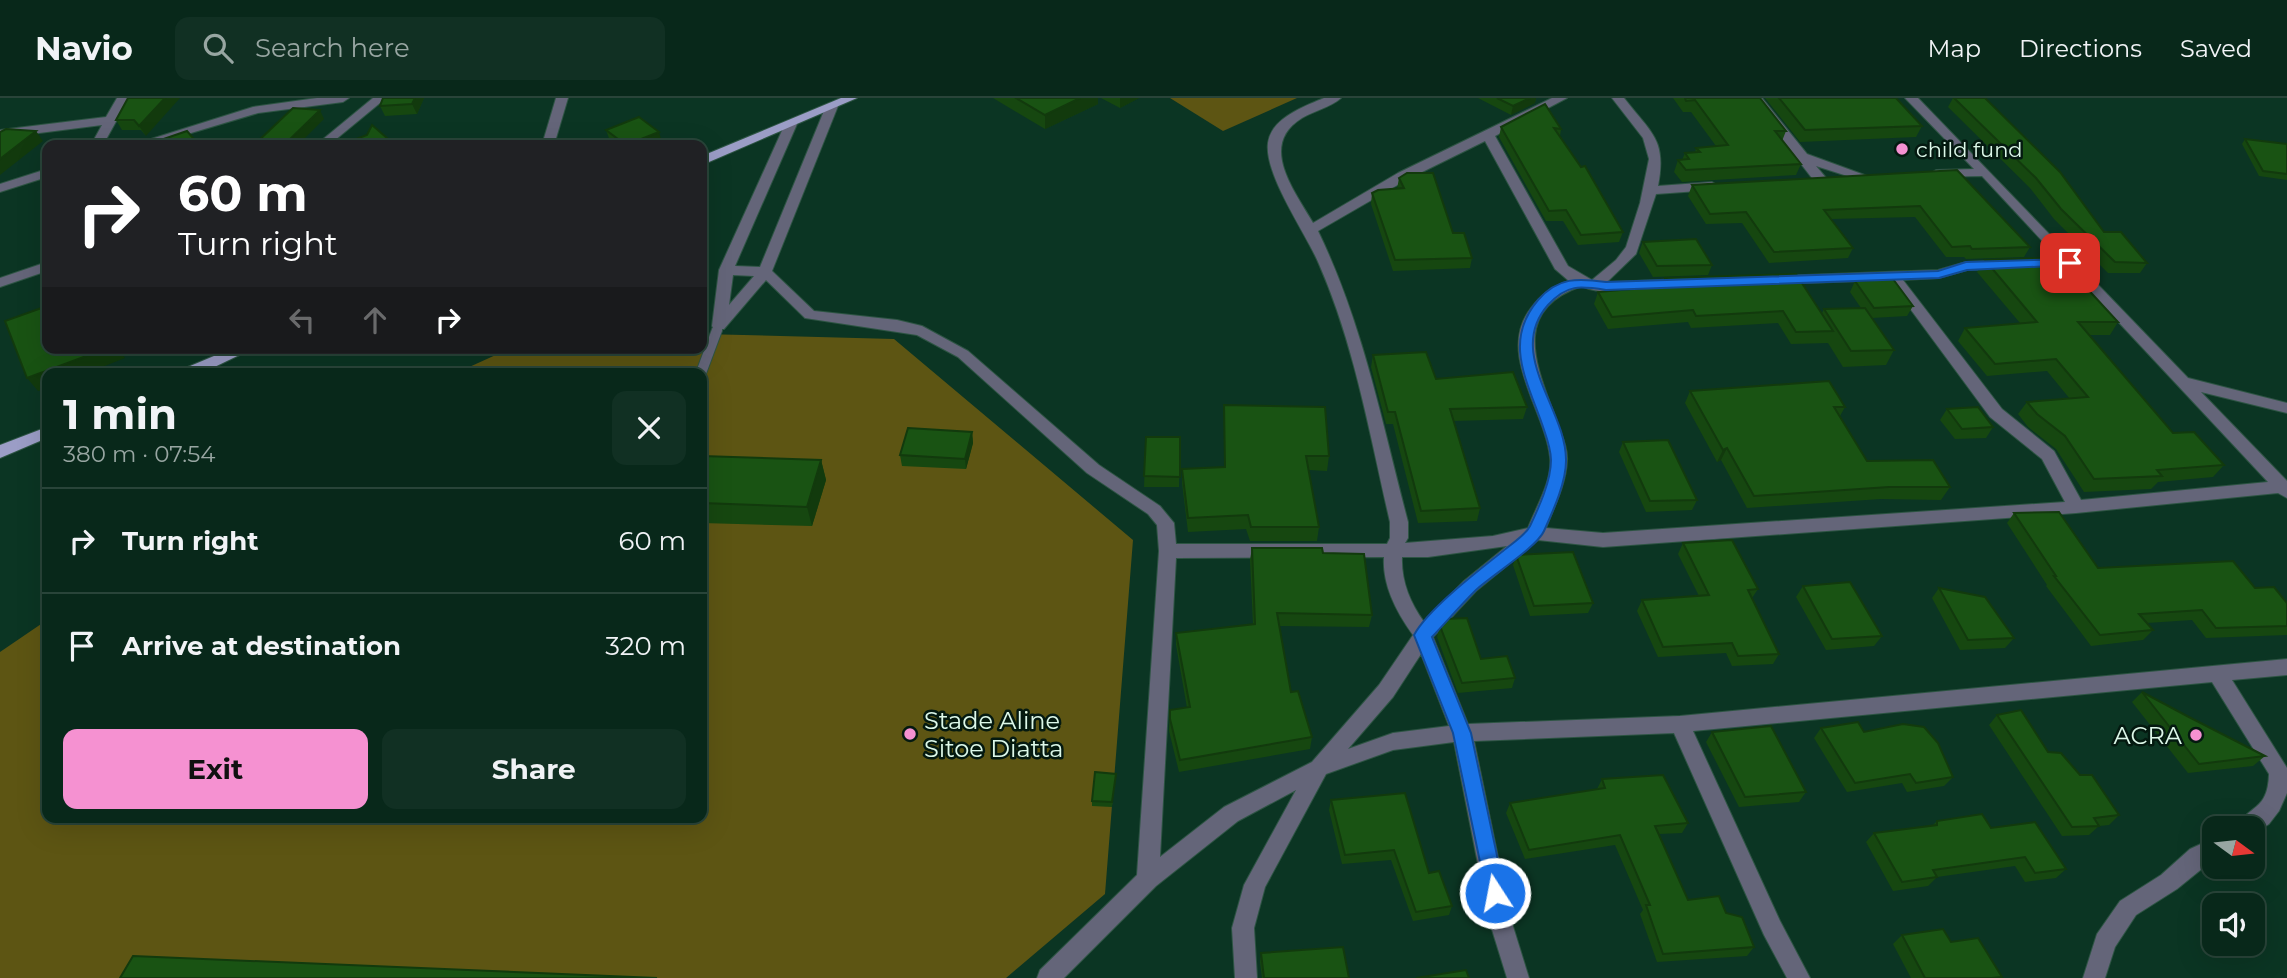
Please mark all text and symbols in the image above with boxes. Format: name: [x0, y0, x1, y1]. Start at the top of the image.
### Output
search box: [175, 17, 665, 80]
text: Navio: [35, 28, 133, 68]
icon: search: [199, 29, 237, 67]
text: Search here: [255, 32, 410, 64]
text: Map: [1928, 34, 1981, 63]
text: Directions: [2019, 34, 2142, 63]
text: Saved: [2180, 34, 2252, 63]
place label: child fund: [1916, 137, 2023, 162]
marker: child fund: [1894, 141, 1910, 157]
text: 60 m: [178, 164, 308, 223]
icon: right: [63, 168, 154, 259]
text: Turn right: [178, 224, 338, 263]
pin: [2040, 233, 2100, 293]
icon: arrive: [2051, 244, 2089, 282]
icon: left: [283, 301, 321, 339]
icon: ahead: [356, 301, 394, 339]
icon: right: [429, 301, 467, 339]
text: 1 min: [63, 388, 177, 440]
button: close: [612, 391, 686, 465]
text: 380 m · 07:54: [63, 440, 215, 468]
icon: right: [63, 522, 101, 560]
text: Turn right: [122, 525, 258, 557]
text: 60 m: [619, 525, 686, 557]
icon: arrive: [63, 627, 101, 665]
text: Arrive at destination: [122, 630, 401, 662]
text: 320 m: [605, 630, 686, 662]
place label: Stade Aline Sitoe Diatta: [924, 706, 1063, 763]
place label: ACRA: [2113, 721, 2183, 750]
marker: Stade Aline Sitoe Diatta: [902, 726, 918, 742]
marker: ACRA: [2188, 727, 2204, 743]
button: Exit: [63, 729, 368, 809]
button: Share: [382, 729, 686, 809]
north arrow: [2202, 816, 2264, 878]
map controls: [2202, 816, 2265, 956]
position arrow: [1458, 856, 1532, 930]
button: sound: [2202, 893, 2265, 956]

